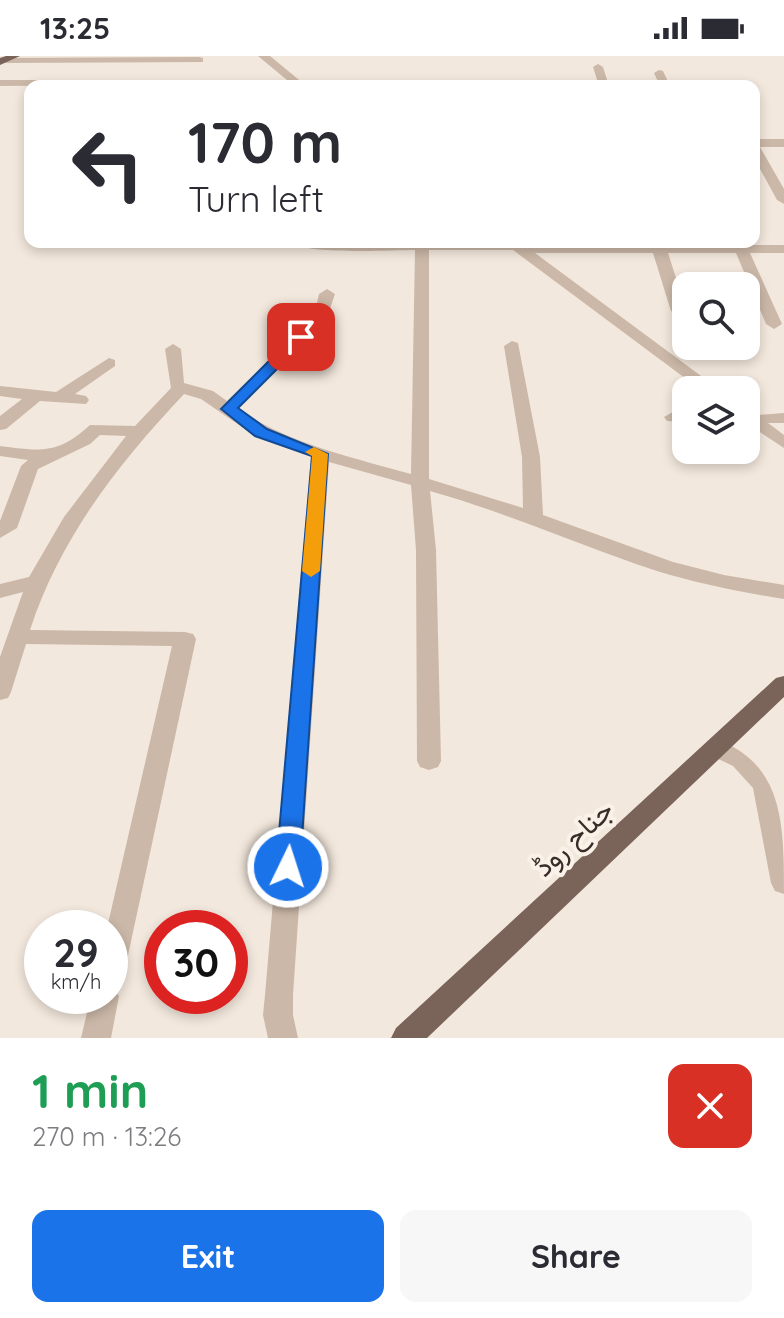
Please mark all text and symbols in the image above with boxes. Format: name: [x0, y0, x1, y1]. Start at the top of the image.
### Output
text: 13:25: [40, 9, 110, 47]
text: 170 m: [188, 107, 342, 177]
icon: left: [56, 112, 160, 216]
text: Turn left: [188, 176, 324, 221]
map controls: [672, 272, 760, 464]
button: search: [672, 272, 760, 360]
pin: [267, 303, 335, 371]
icon: arrive: [279, 315, 323, 359]
button: layers: [672, 376, 760, 464]
street label: جناح روڈ: [525, 792, 621, 885]
position arrow: [246, 825, 330, 909]
speed limit sign: 30: [144, 910, 248, 1014]
text: 29: [53, 927, 99, 977]
text: km/h: [51, 969, 101, 994]
text: 1 min: [32, 1060, 148, 1120]
button: close: [668, 1064, 752, 1148]
text: 270 m · 13:26: [32, 1120, 181, 1153]
button: Exit: [32, 1210, 384, 1302]
button: Share: [400, 1210, 752, 1302]

